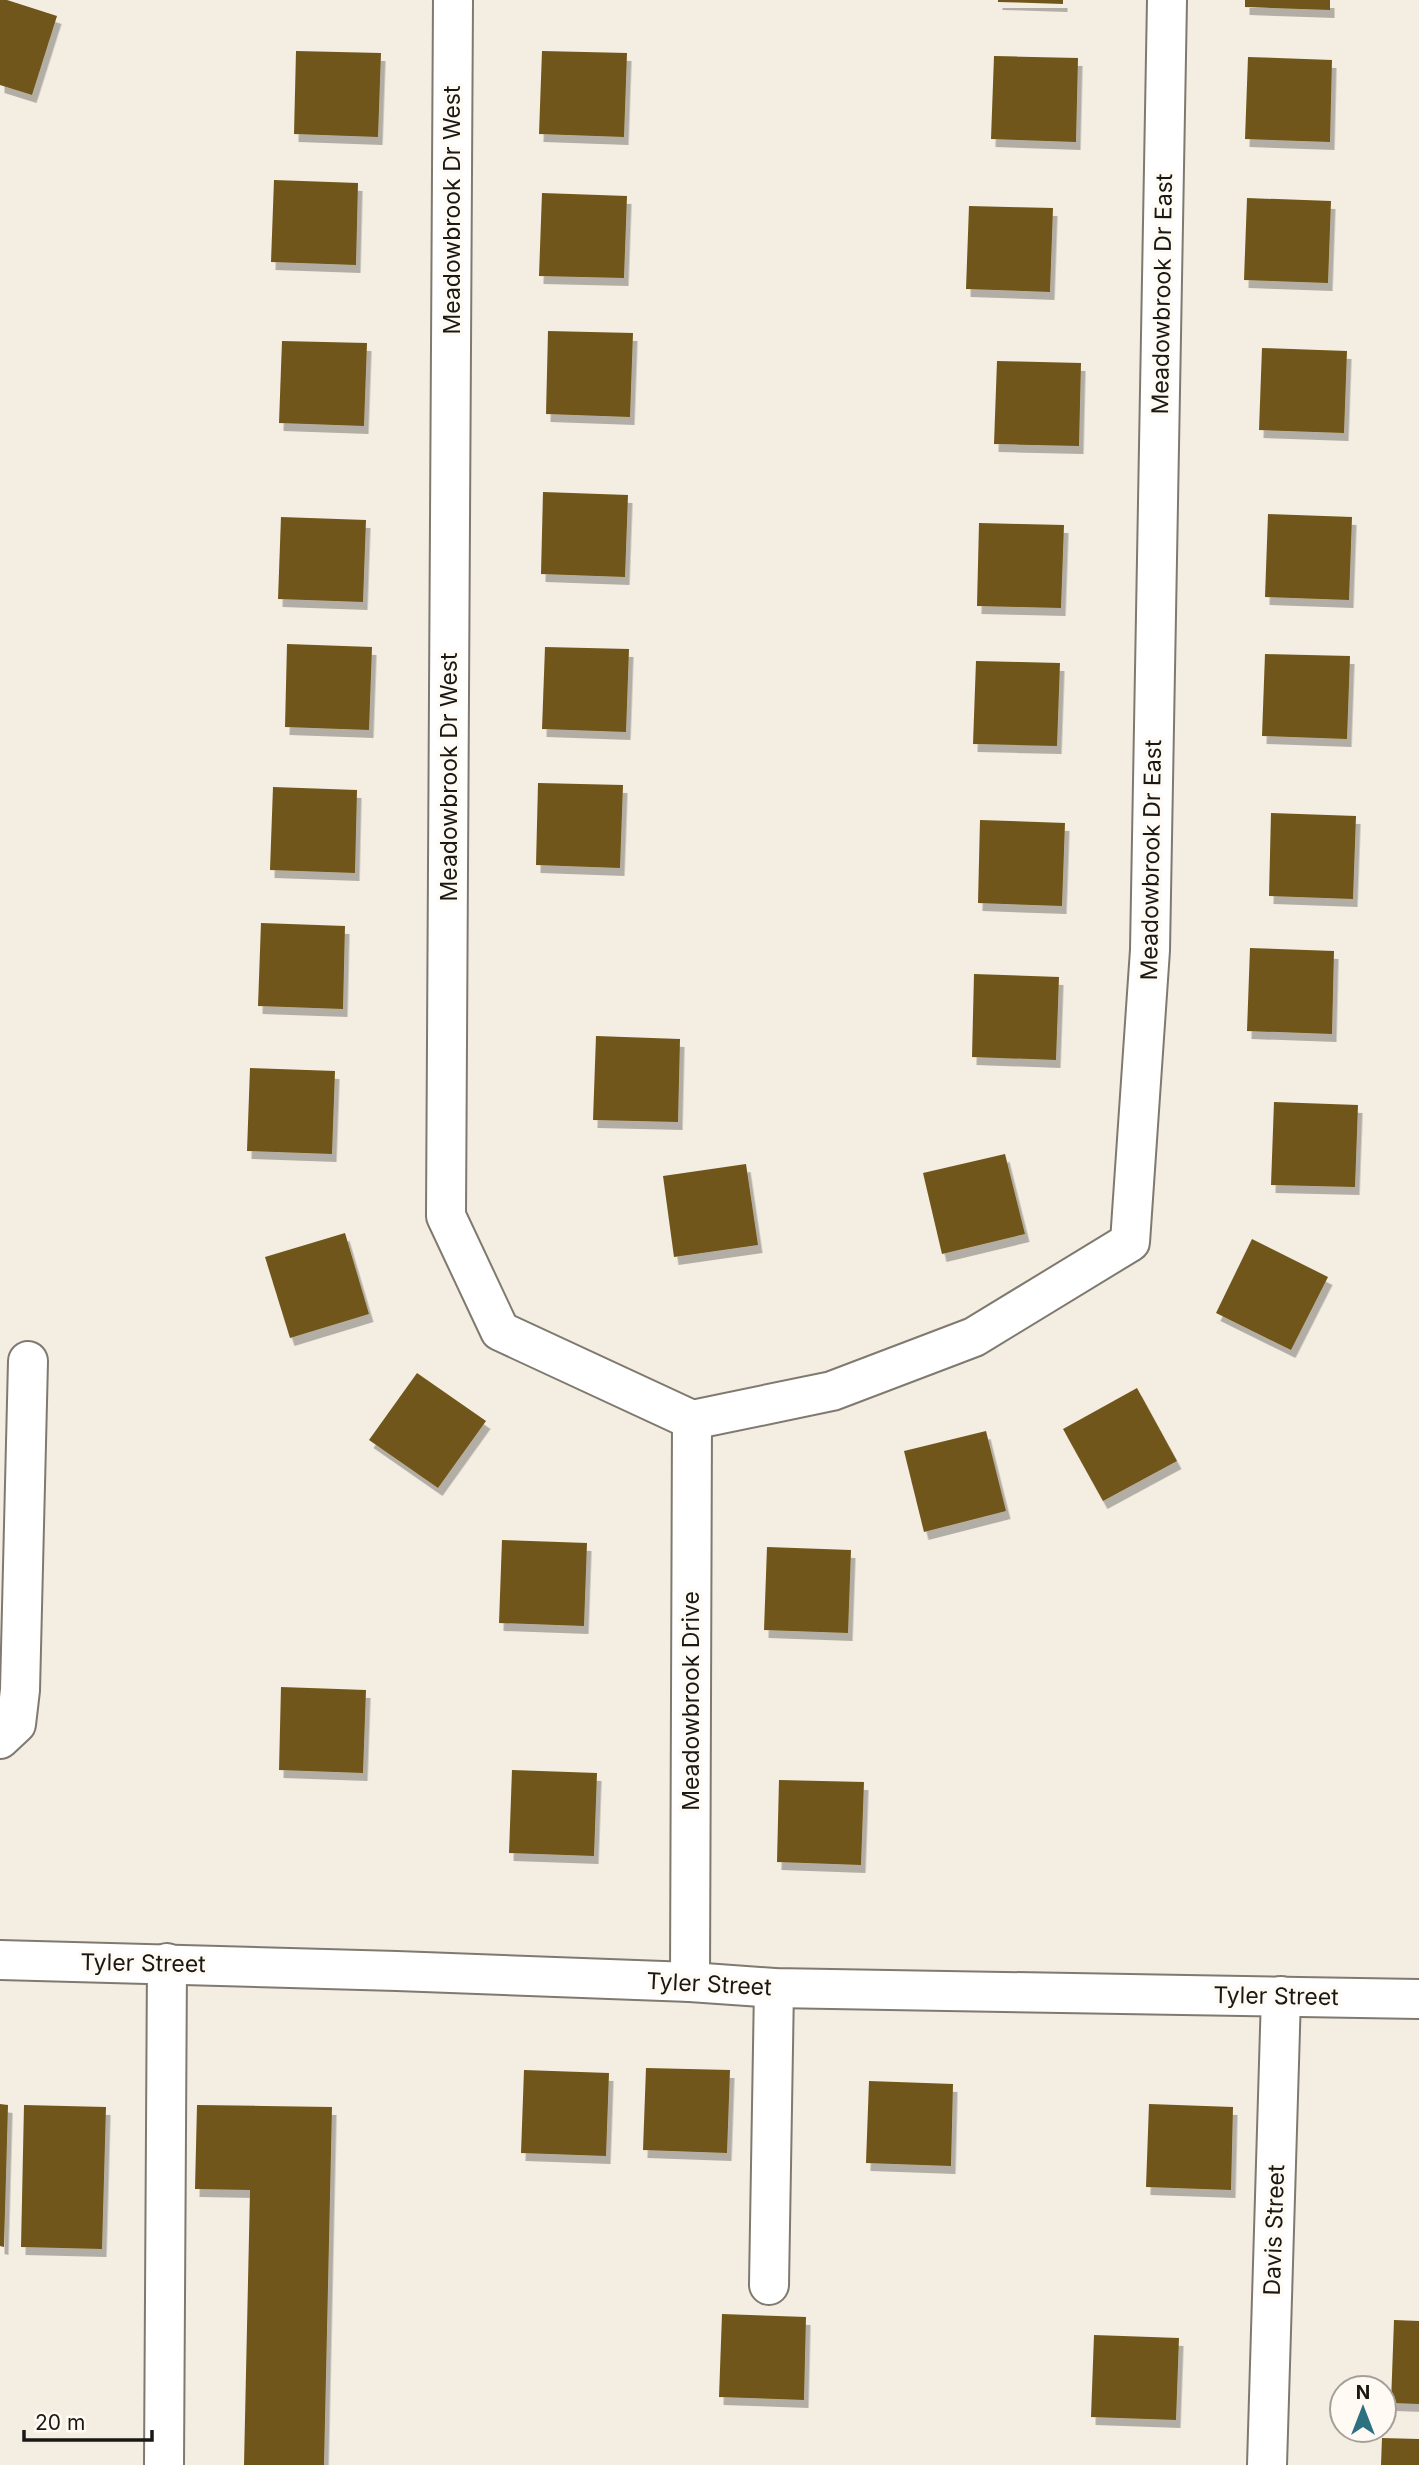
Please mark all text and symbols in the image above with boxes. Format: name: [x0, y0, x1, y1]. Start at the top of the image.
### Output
street label: Meadowbrook Dr West: [438, 85, 466, 334]
street label: Meadowbrook Dr East: [1146, 173, 1178, 415]
street label: Meadowbrook Dr West: [435, 652, 463, 901]
street label: Meadowbrook Dr East: [1135, 739, 1167, 981]
street label: Meadowbrook Drive: [677, 1591, 705, 1811]
street label: Tyler Street: [80, 1948, 206, 1978]
street label: Tyler Street: [646, 1967, 773, 2001]
street label: Tyler Street: [1213, 1981, 1339, 2011]
street label: Davis Street: [1258, 2163, 1290, 2296]
north arrow: [1328, 2374, 1398, 2444]
text: N: [1356, 2381, 1370, 2404]
scale bar: [24, 2398, 152, 2442]
text: 20 m: [35, 2410, 85, 2435]

